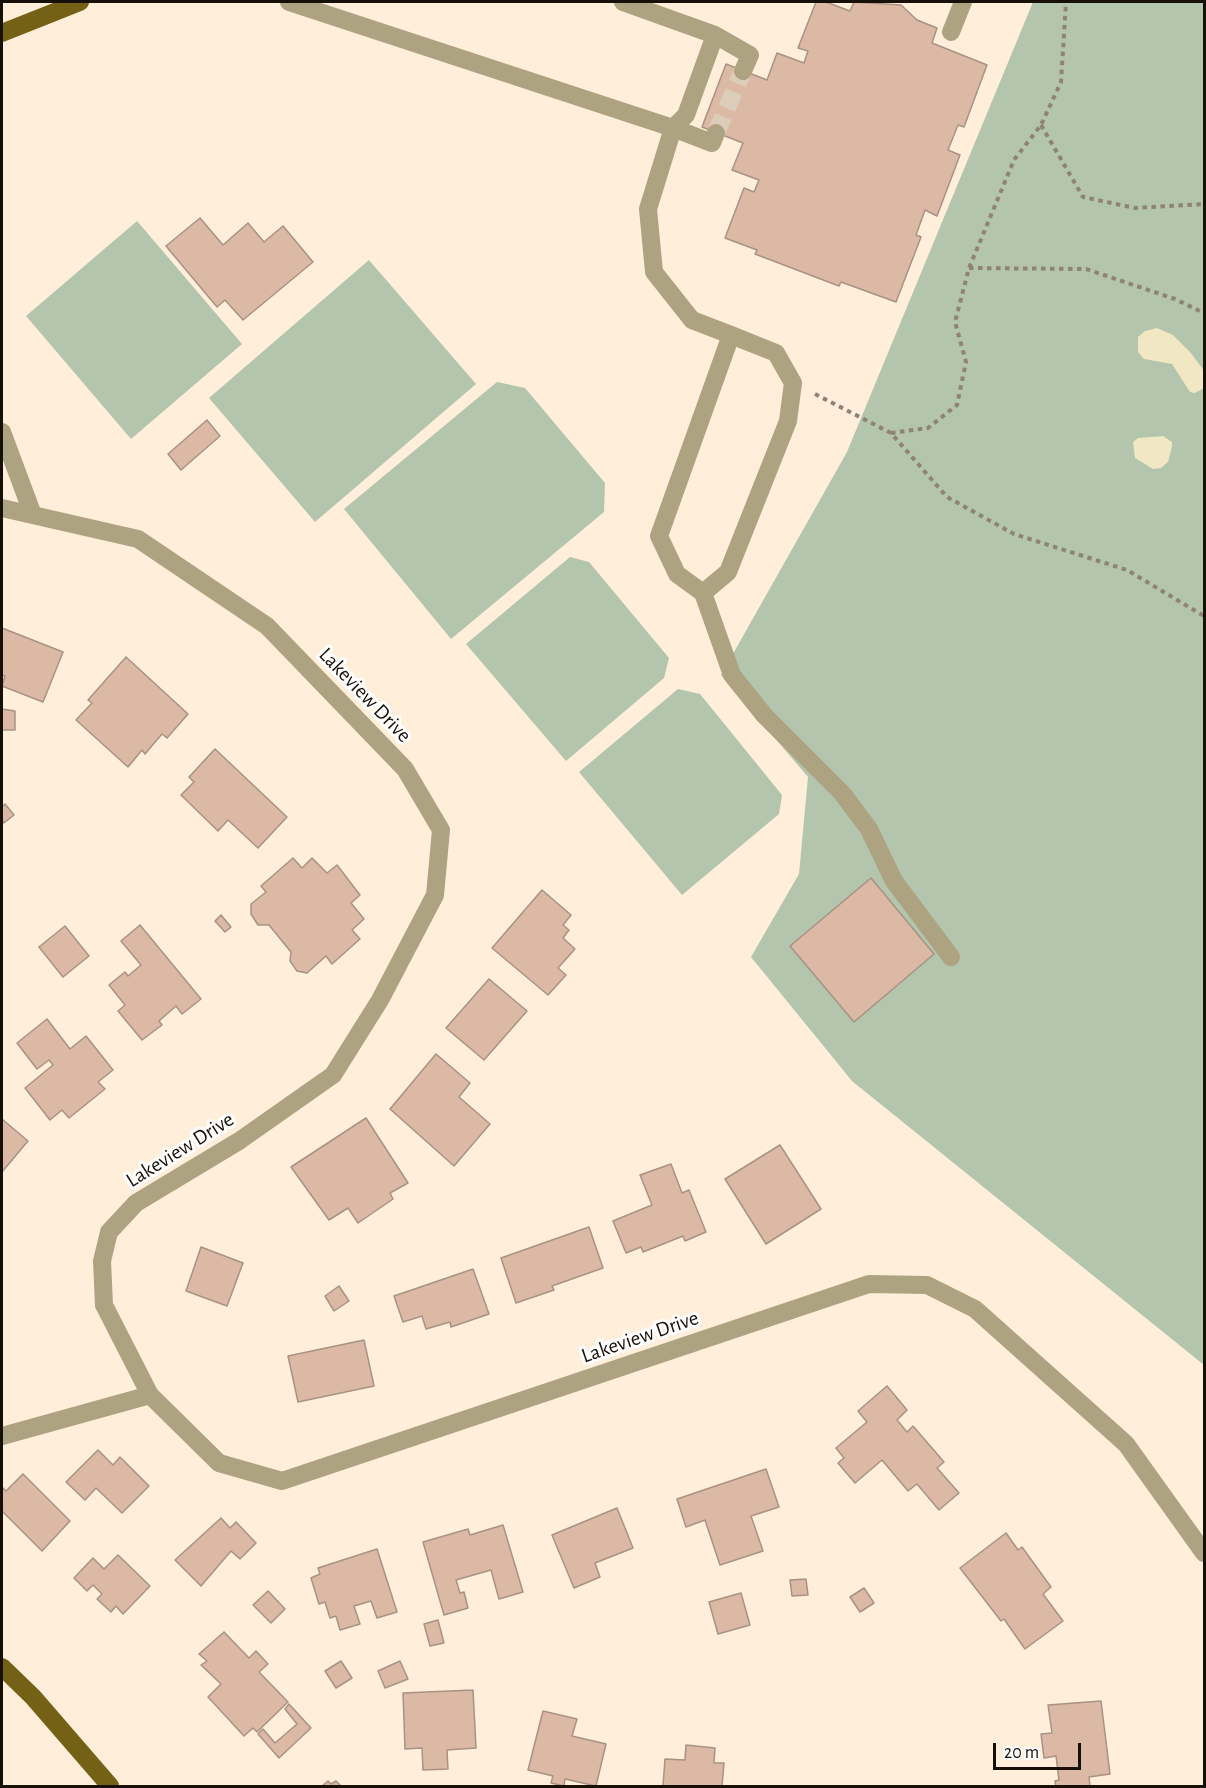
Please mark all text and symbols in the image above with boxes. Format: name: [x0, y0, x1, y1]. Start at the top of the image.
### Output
street label: Lakeview Drive: [313, 642, 417, 748]
street label: Lakeview Drive: [121, 1107, 239, 1193]
street label: Lakeview Drive: [578, 1305, 702, 1369]
scale bar: [996, 1731, 1084, 1769]
text: 20 m: [1004, 1744, 1039, 1762]

